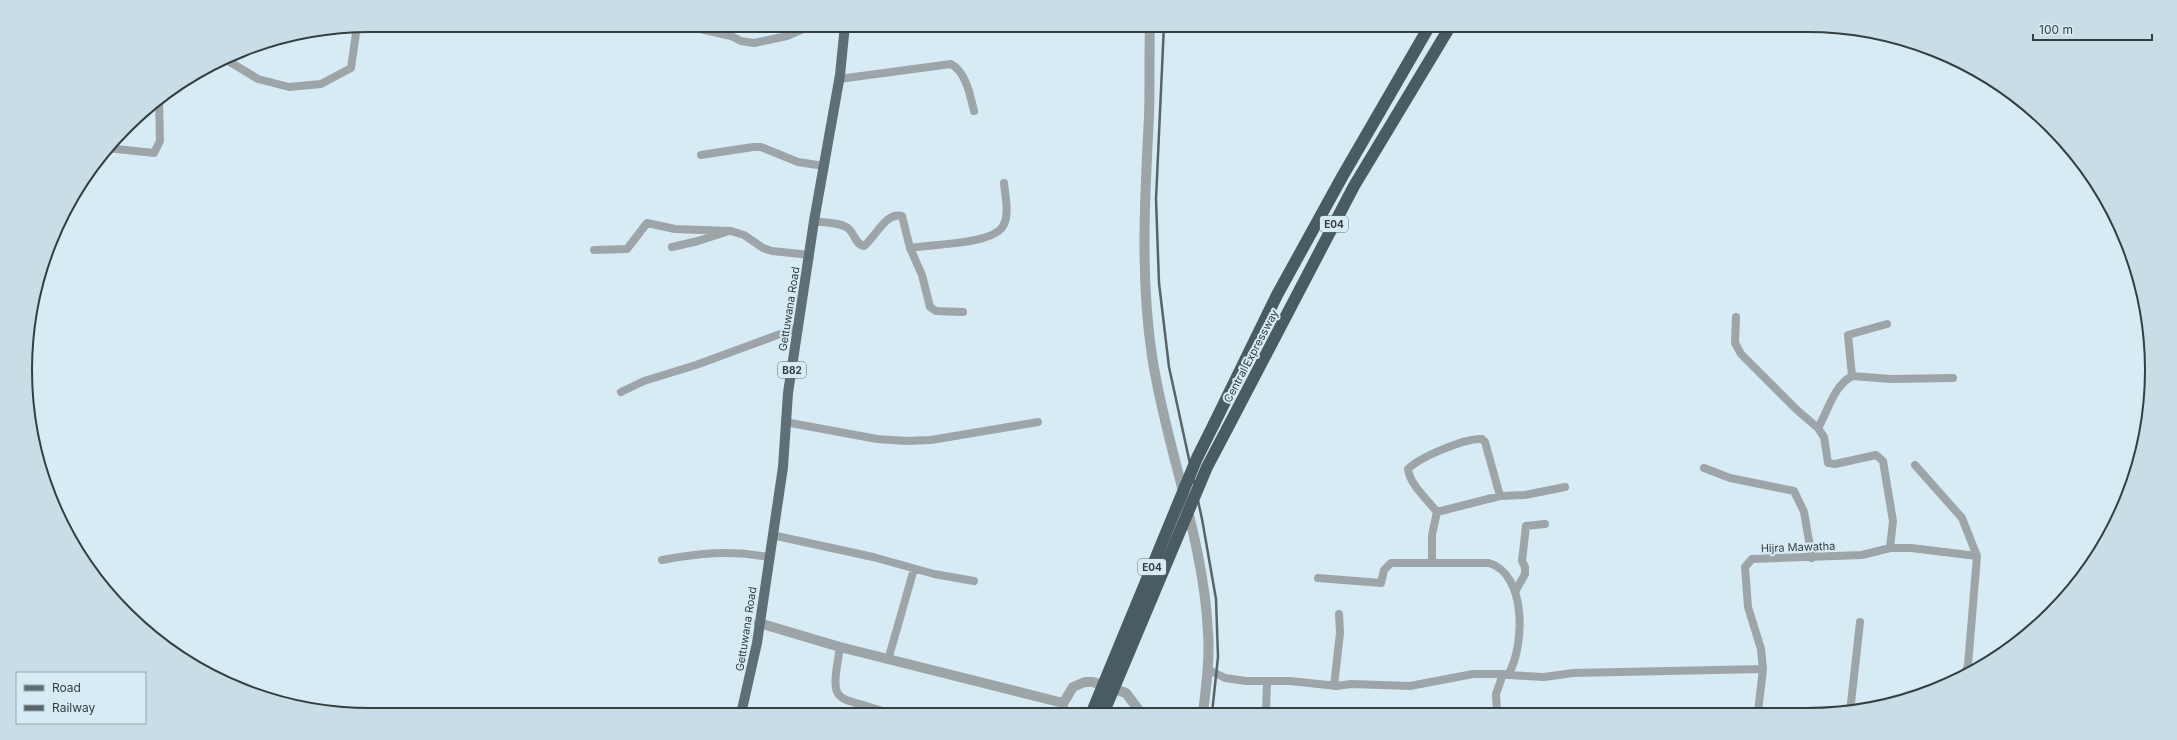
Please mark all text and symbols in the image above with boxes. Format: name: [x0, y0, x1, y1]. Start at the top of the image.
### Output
scale bar: [2033, 16, 2152, 42]
text: 100 m: [2039, 22, 2073, 37]
road number: E04: [1320, 216, 1348, 232]
street label: Gettuwana Road: [775, 266, 803, 352]
street label: Central Expressway: [1221, 307, 1281, 405]
road number: B82: [778, 362, 806, 378]
street label: Hijra Mawatha: [1761, 539, 1835, 555]
road number: E04: [1138, 559, 1166, 575]
street label: Gettuwana Road: [732, 586, 760, 672]
legend: [16, 672, 146, 724]
text: Road: [52, 680, 81, 695]
text: Railway: [52, 700, 96, 715]

